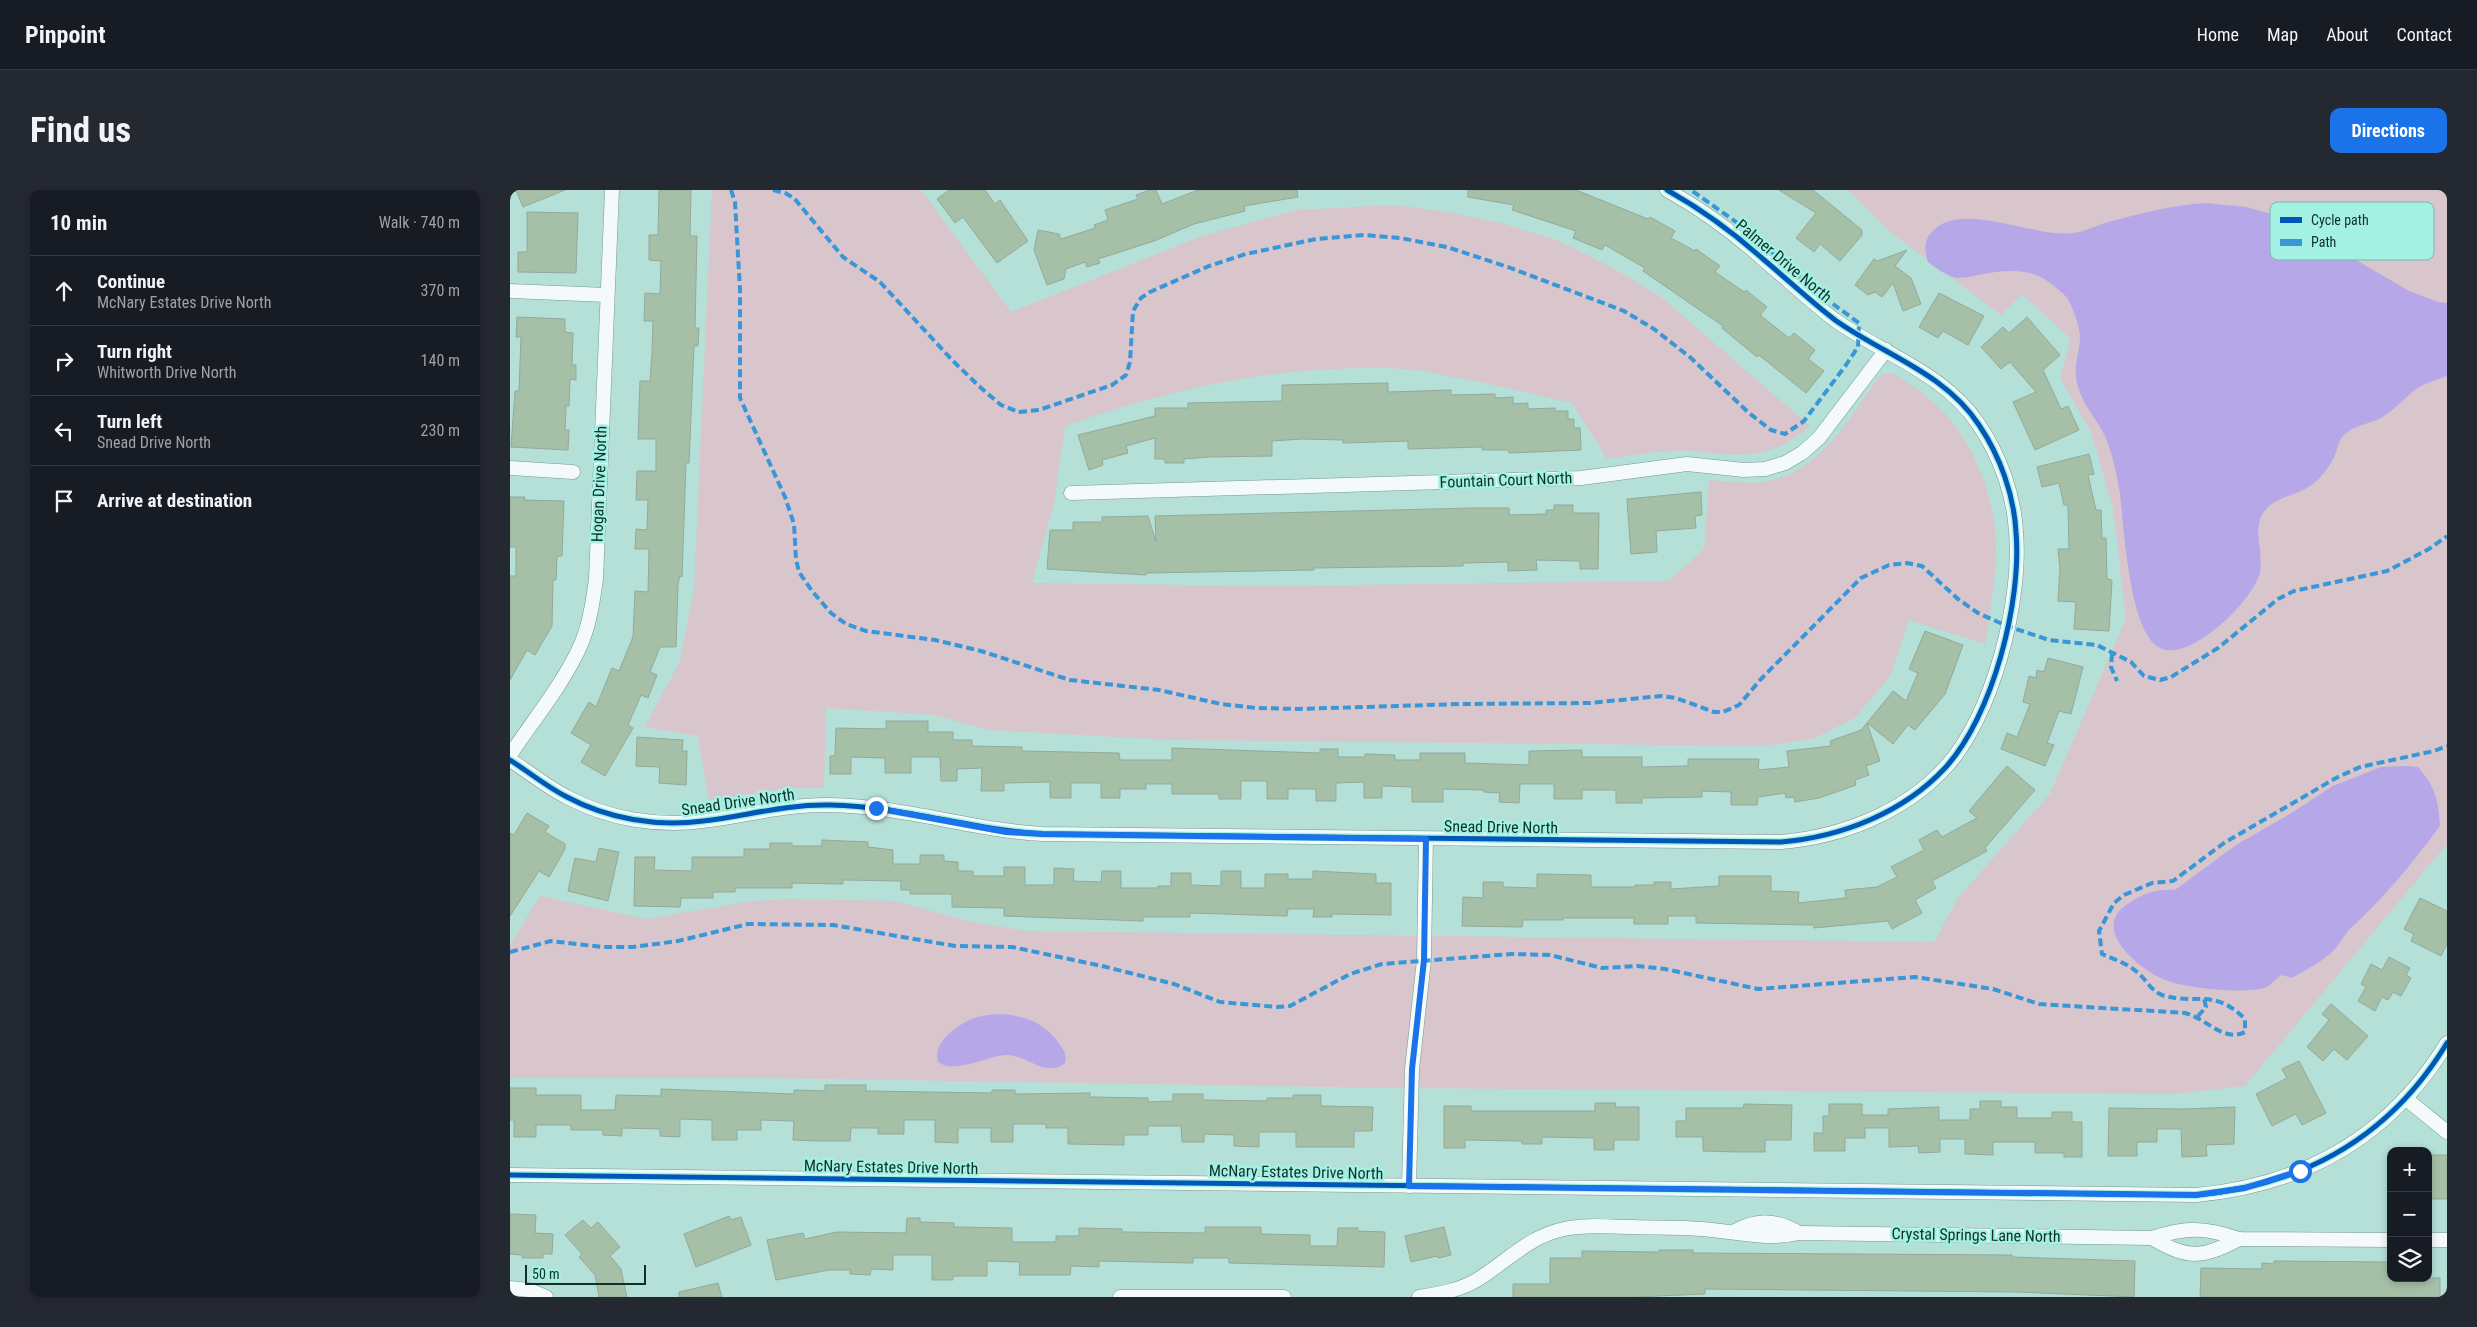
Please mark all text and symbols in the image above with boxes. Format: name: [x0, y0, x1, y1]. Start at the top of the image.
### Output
text: Pinpoint: [25, 21, 106, 49]
text: Home: [2197, 24, 2239, 45]
text: Map: [2267, 24, 2298, 45]
text: About: [2326, 24, 2368, 45]
text: Contact: [2396, 24, 2452, 45]
button: Directions: [2330, 108, 2447, 153]
text: Find us: [30, 110, 131, 151]
legend: [2270, 202, 2434, 260]
text: 10 min: [50, 211, 107, 235]
text: Cycle path: [2311, 212, 2369, 228]
text: Walk · 740 m: [379, 213, 460, 232]
street label: Palmer Drive North: [1732, 215, 1836, 307]
text: Path: [2311, 234, 2336, 250]
text: Continue: [97, 270, 165, 293]
icon: ahead: [50, 277, 78, 305]
text: 370 m: [421, 281, 460, 300]
text: McNary Estates Drive North: [97, 293, 272, 312]
text: Turn right: [97, 340, 172, 363]
icon: right: [50, 347, 78, 375]
text: 140 m: [421, 351, 460, 370]
text: Whitworth Drive North: [97, 363, 236, 382]
text: Turn left: [97, 410, 162, 433]
icon: left: [50, 417, 78, 445]
text: 230 m: [421, 421, 460, 440]
street label: Hogan Drive North: [587, 426, 611, 542]
text: Snead Drive North: [97, 433, 211, 452]
street label: Fountain Court North: [1439, 468, 1573, 492]
icon: arrive: [50, 487, 78, 515]
text: Arrive at destination: [97, 489, 252, 512]
street label: Snead Drive North: [680, 785, 796, 819]
route end: [865, 797, 888, 820]
street label: Snead Drive North: [1444, 817, 1558, 837]
map controls: [2387, 1147, 2432, 1282]
button: +: [2387, 1147, 2432, 1192]
street label: McNary Estates Drive North: [804, 1156, 978, 1178]
route start: [2289, 1160, 2312, 1183]
street label: McNary Estates Drive North: [1209, 1161, 1383, 1183]
button: −: [2387, 1192, 2432, 1237]
street label: Crystal Springs Lane North: [1891, 1224, 2061, 1246]
button: layers: [2387, 1237, 2432, 1282]
scale bar: [525, 1262, 646, 1285]
text: 50 m: [532, 1266, 560, 1282]

